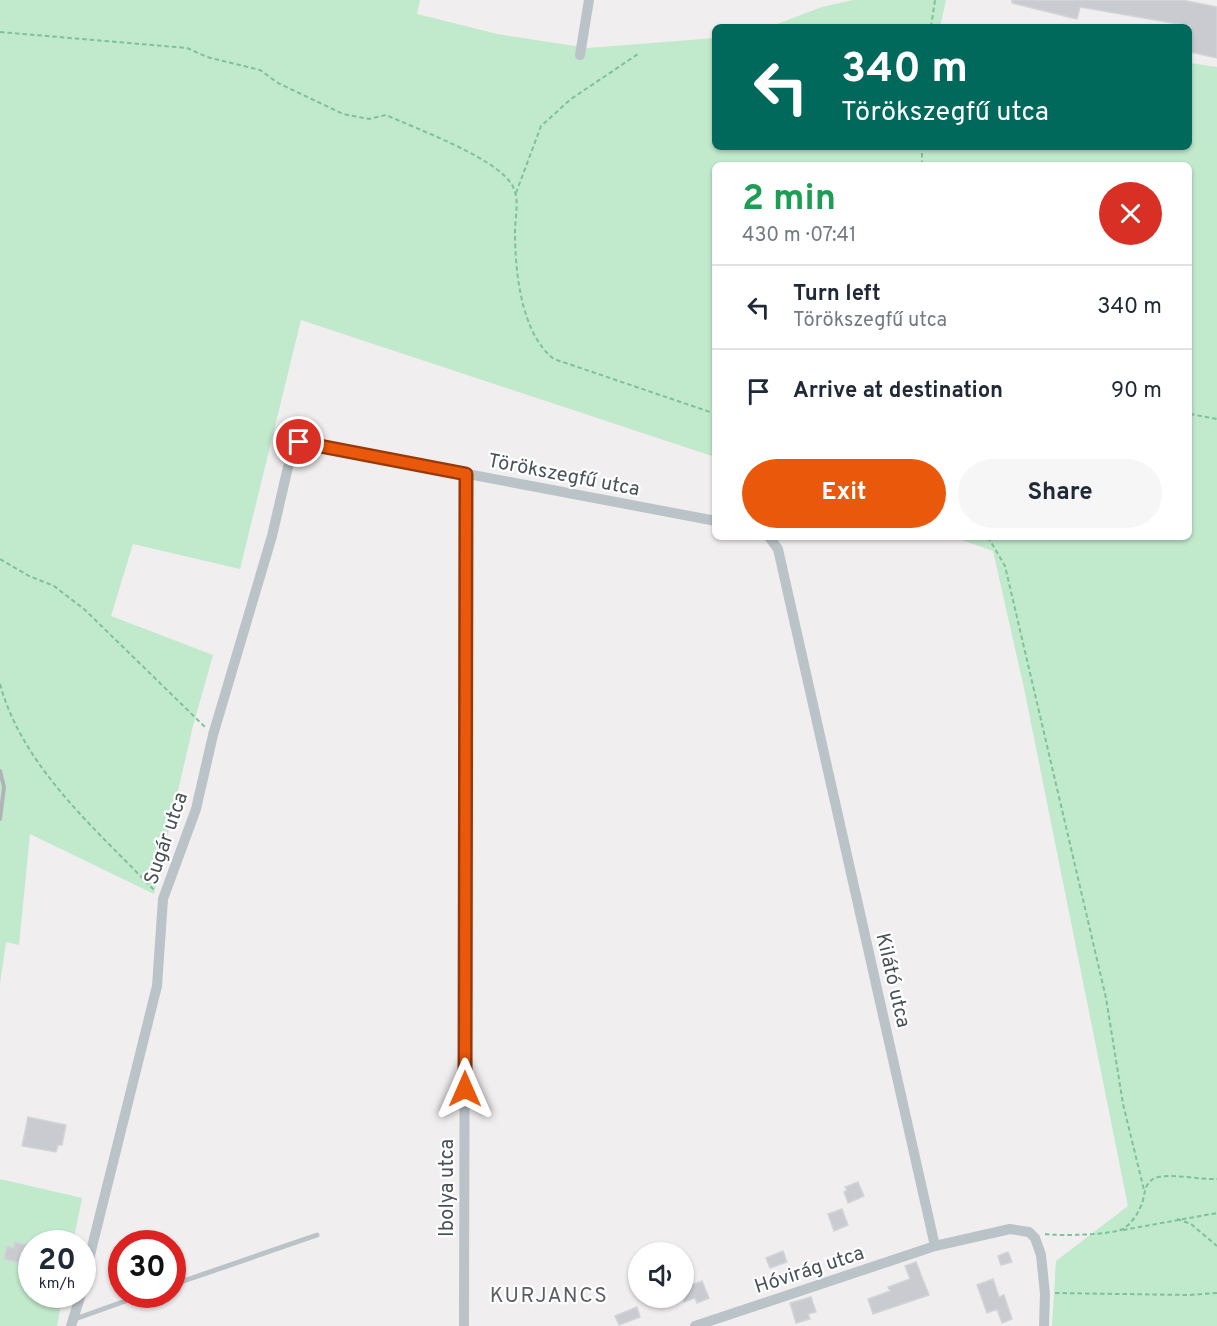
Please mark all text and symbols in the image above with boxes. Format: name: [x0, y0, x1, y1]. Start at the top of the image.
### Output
text: 340 m: [841, 44, 968, 97]
icon: left: [742, 48, 820, 126]
text: Törökszegfű utca: [841, 96, 1049, 130]
text: 2 min: [742, 177, 836, 223]
button: close: [1099, 182, 1162, 245]
text: 430 m · 07:41: [742, 223, 856, 249]
text: Turn left: [793, 281, 881, 308]
icon: left: [742, 291, 775, 324]
text: 340 m: [1097, 294, 1162, 321]
text: Törökszegfű utca: [793, 308, 947, 334]
icon: arrive: [742, 375, 775, 408]
text: Arrive at destination: [793, 378, 1003, 405]
text: 90 m: [1111, 378, 1162, 405]
pin: [273, 416, 324, 467]
icon: arrive: [282, 425, 315, 458]
street label: Törökszegfű utca: [486, 449, 642, 503]
button: Exit: [742, 459, 946, 528]
button: Share: [958, 459, 1162, 528]
street label: Sugár utca: [139, 789, 195, 888]
street label: Kilátó utca: [869, 931, 916, 1030]
position arrow: [433, 1057, 497, 1121]
street label: Ibolya utca: [435, 1139, 461, 1237]
speed limit sign: 30: [108, 1230, 186, 1308]
street label: Hóvirág utca: [752, 1241, 868, 1301]
map controls: [628, 1242, 694, 1308]
button: sound: [628, 1242, 694, 1308]
text: 20: [38, 1243, 76, 1280]
text: km/h: [39, 1275, 75, 1294]
district label: KURJANCS: [490, 1283, 608, 1310]

